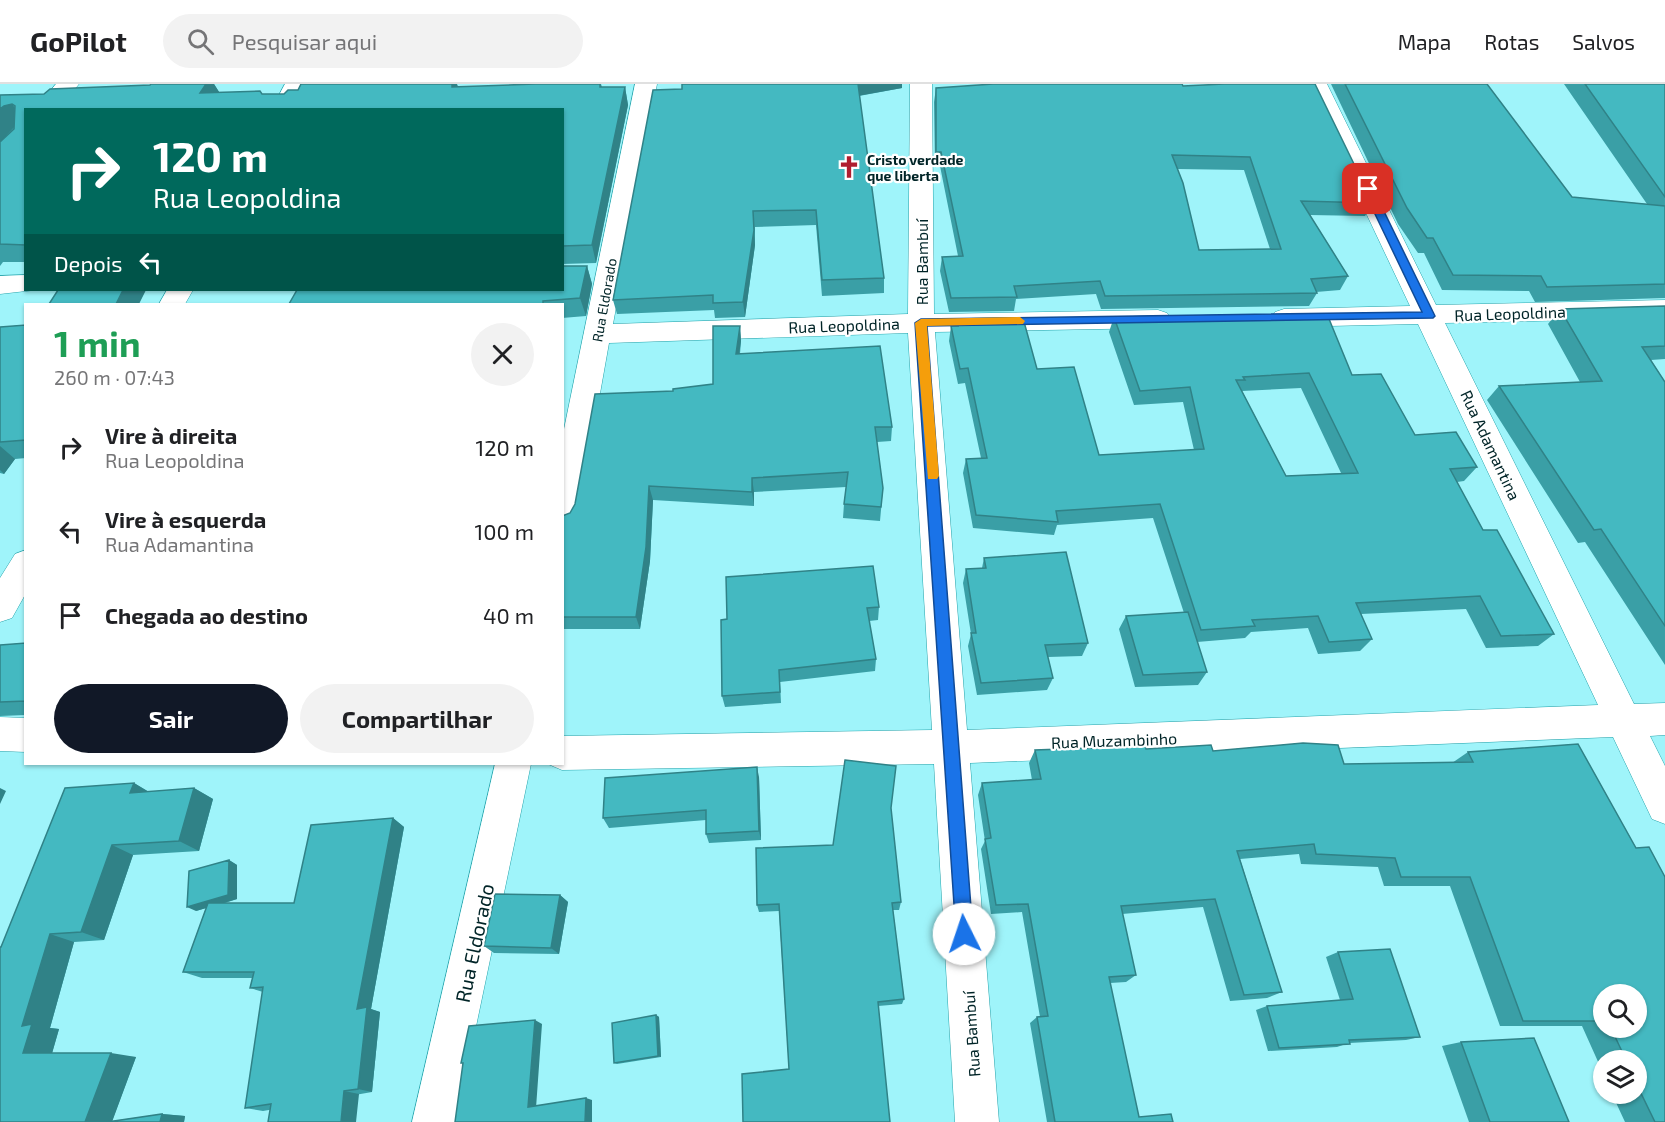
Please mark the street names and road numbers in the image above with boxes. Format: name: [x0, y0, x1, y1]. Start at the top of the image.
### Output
street label: Rua Bambuí: [912, 218, 931, 305]
street label: Rua Eldorado: [588, 257, 620, 343]
street label: Rua Leopoldina: [1454, 302, 1566, 324]
street label: Rua Leopoldina: [788, 314, 900, 336]
street label: Rua Adamantina: [1457, 387, 1525, 503]
street label: Rua Muzambinho: [1051, 728, 1177, 752]
street label: Rua Eldorado: [450, 881, 498, 1005]
street label: Rua Bambuí: [958, 989, 983, 1078]

